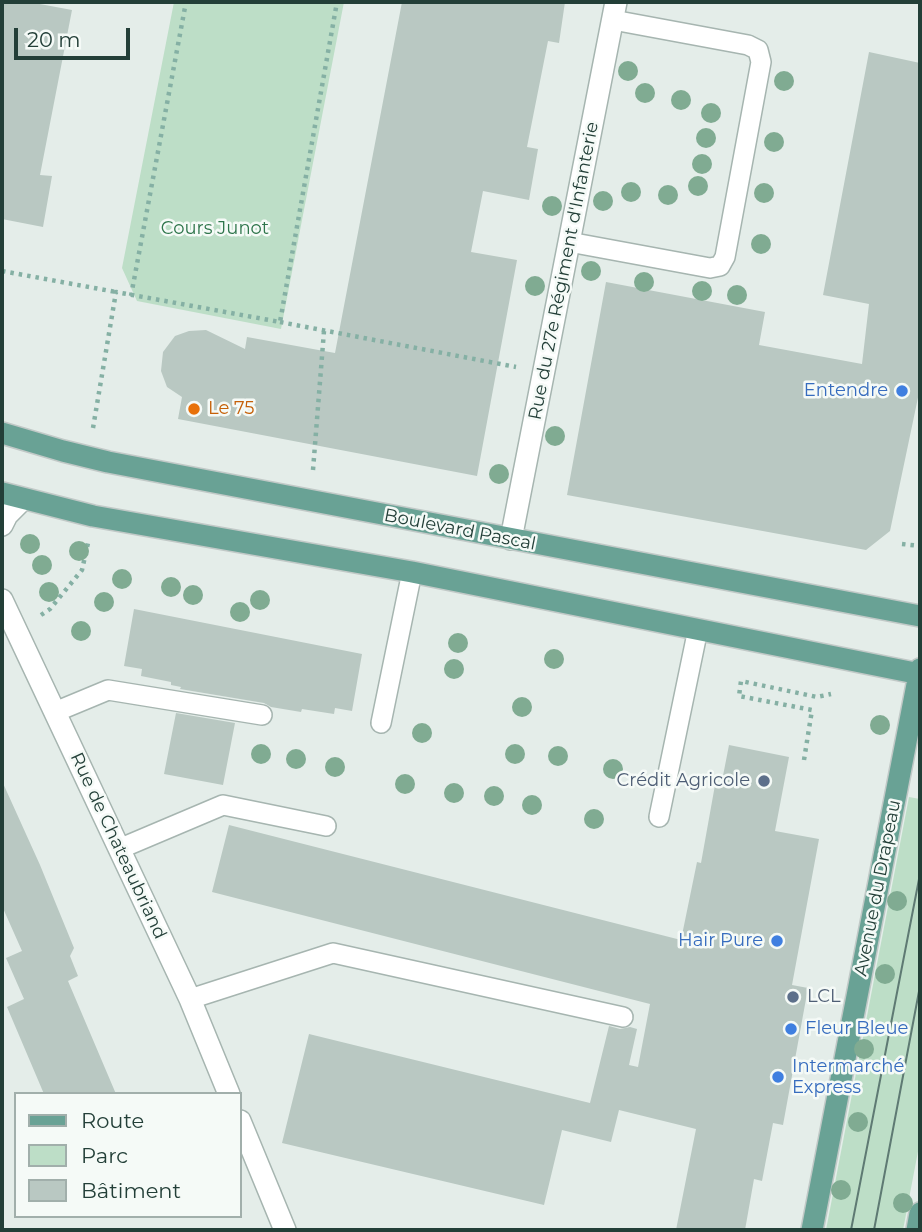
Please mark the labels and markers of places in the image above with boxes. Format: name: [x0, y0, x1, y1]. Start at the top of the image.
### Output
place label: Entendre: [804, 380, 888, 402]
marker: Entendre: [894, 383, 910, 399]
place label: Le 75: [208, 398, 255, 420]
marker: Le 75: [186, 401, 202, 417]
place label: Crédit Agricole: [616, 770, 750, 792]
marker: Crédit Agricole: [756, 773, 772, 789]
place label: Hair Pure: [678, 930, 763, 952]
marker: Hair Pure: [769, 933, 785, 949]
place label: LCL: [807, 986, 841, 1008]
marker: LCL: [785, 989, 801, 1005]
place label: Fleur Bleue: [805, 1018, 908, 1040]
marker: Fleur Bleue: [783, 1021, 799, 1037]
place label: Intermarché Express: [792, 1056, 904, 1098]
marker: Intermarché Express: [770, 1069, 786, 1085]

